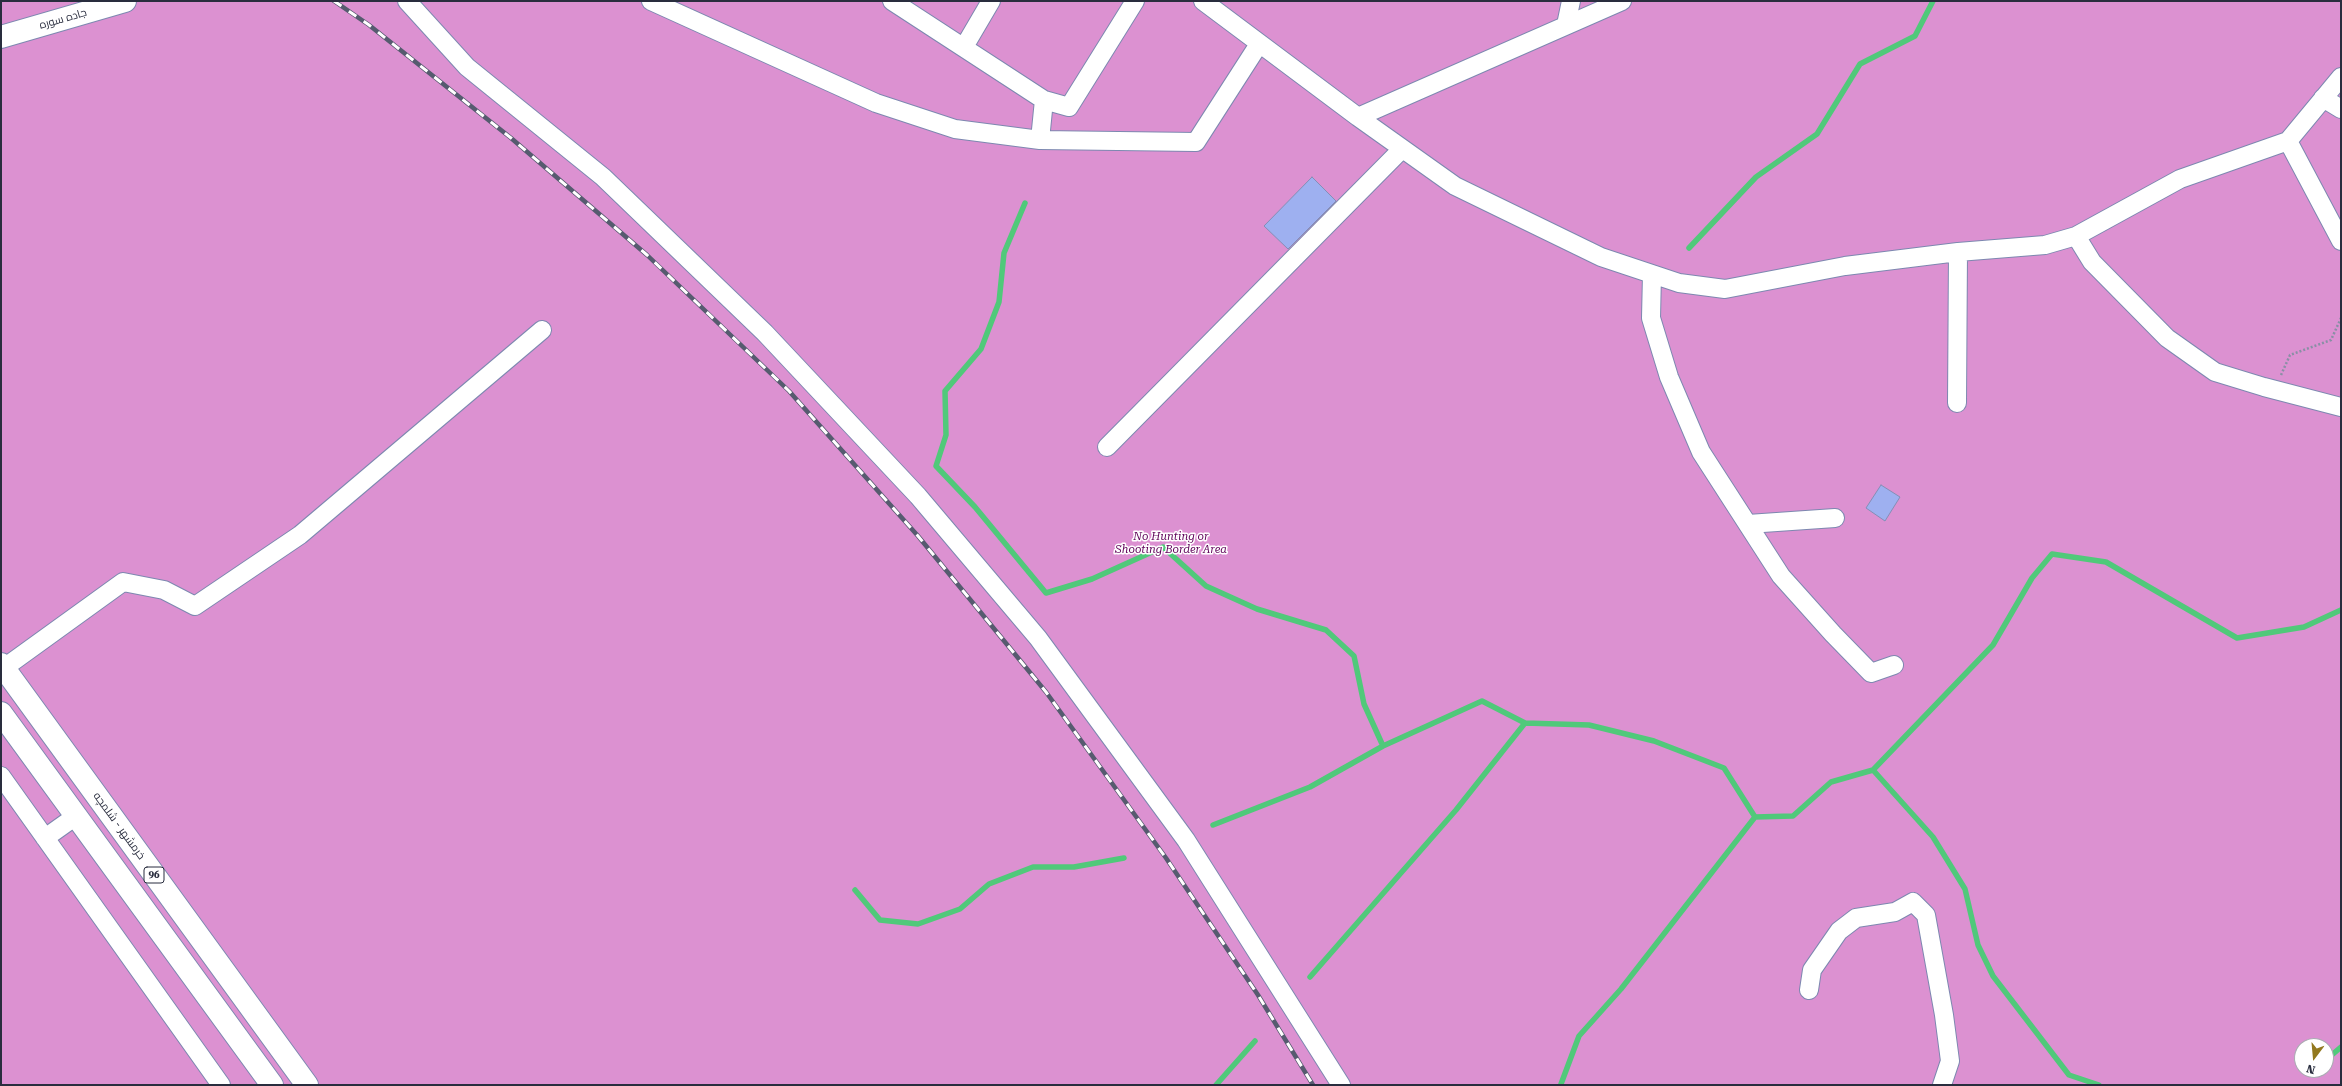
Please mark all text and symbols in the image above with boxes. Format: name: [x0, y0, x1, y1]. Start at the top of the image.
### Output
street label: جاده سوره: [38, 6, 88, 32]
park label: No Hunting or Shooting Border Area: [1115, 530, 1227, 556]
street label: خرمشهر - شلمچه: [90, 790, 148, 862]
road number: 96: [144, 867, 164, 883]
north arrow: [2294, 1038, 2334, 1078]
text: N: [2305, 1062, 2317, 1076]

